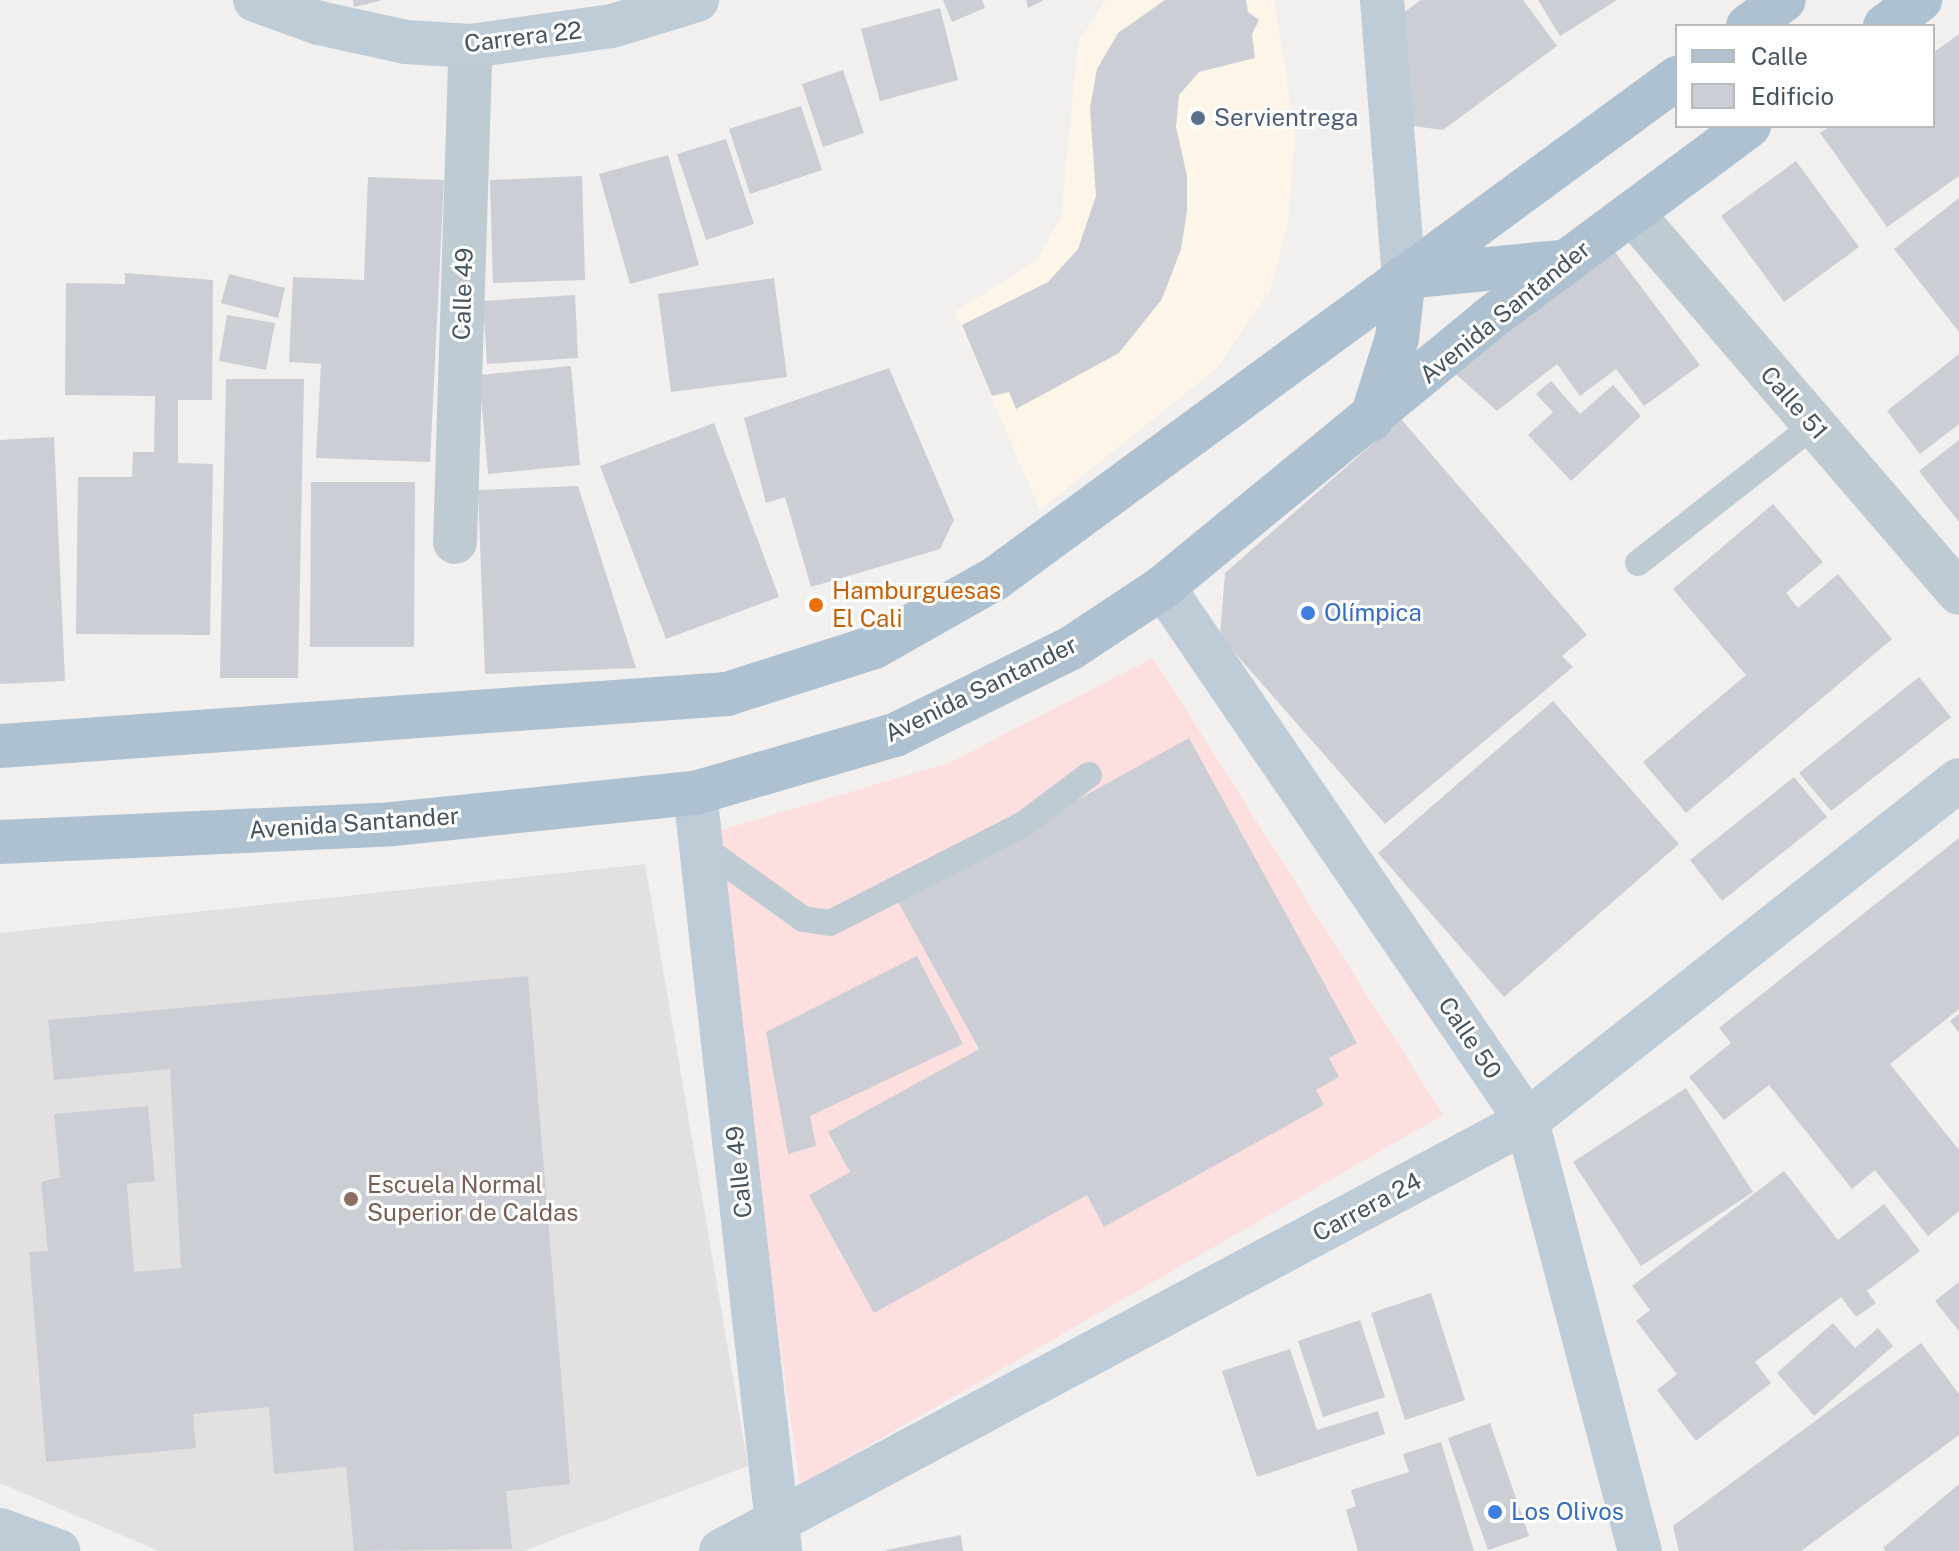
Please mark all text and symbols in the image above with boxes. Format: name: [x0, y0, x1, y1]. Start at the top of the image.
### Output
street label: Carrera 22: [462, 15, 584, 59]
legend: [1675, 24, 1935, 128]
text: Calle: [1751, 42, 1808, 70]
text: Edificio: [1751, 82, 1834, 110]
place label: Servientrega: [1214, 104, 1358, 132]
marker: Servientrega: [1189, 109, 1207, 127]
street label: Avenida Santander: [1414, 235, 1596, 389]
street label: Calle 49: [447, 247, 479, 341]
street label: Calle 51: [1754, 360, 1834, 446]
place label: Hamburguesas El Cali: [832, 577, 1001, 633]
marker: Hamburguesas El Cali: [807, 596, 825, 614]
place label: Olímpica: [1324, 599, 1422, 627]
marker: Olímpica: [1299, 604, 1317, 622]
street label: Avenida Santander: [880, 630, 1082, 748]
street label: Avenida Santander: [248, 801, 460, 845]
street label: Calle 50: [1432, 992, 1508, 1084]
street label: Calle 49: [720, 1124, 758, 1220]
street label: Carrera 24: [1308, 1166, 1426, 1248]
place label: Escuela Normal Superior de Caldas: [367, 1171, 579, 1227]
marker: Escuela Normal Superior de Caldas: [342, 1190, 360, 1208]
place label: Los Olivos: [1511, 1498, 1624, 1526]
marker: Los Olivos: [1486, 1503, 1504, 1521]

